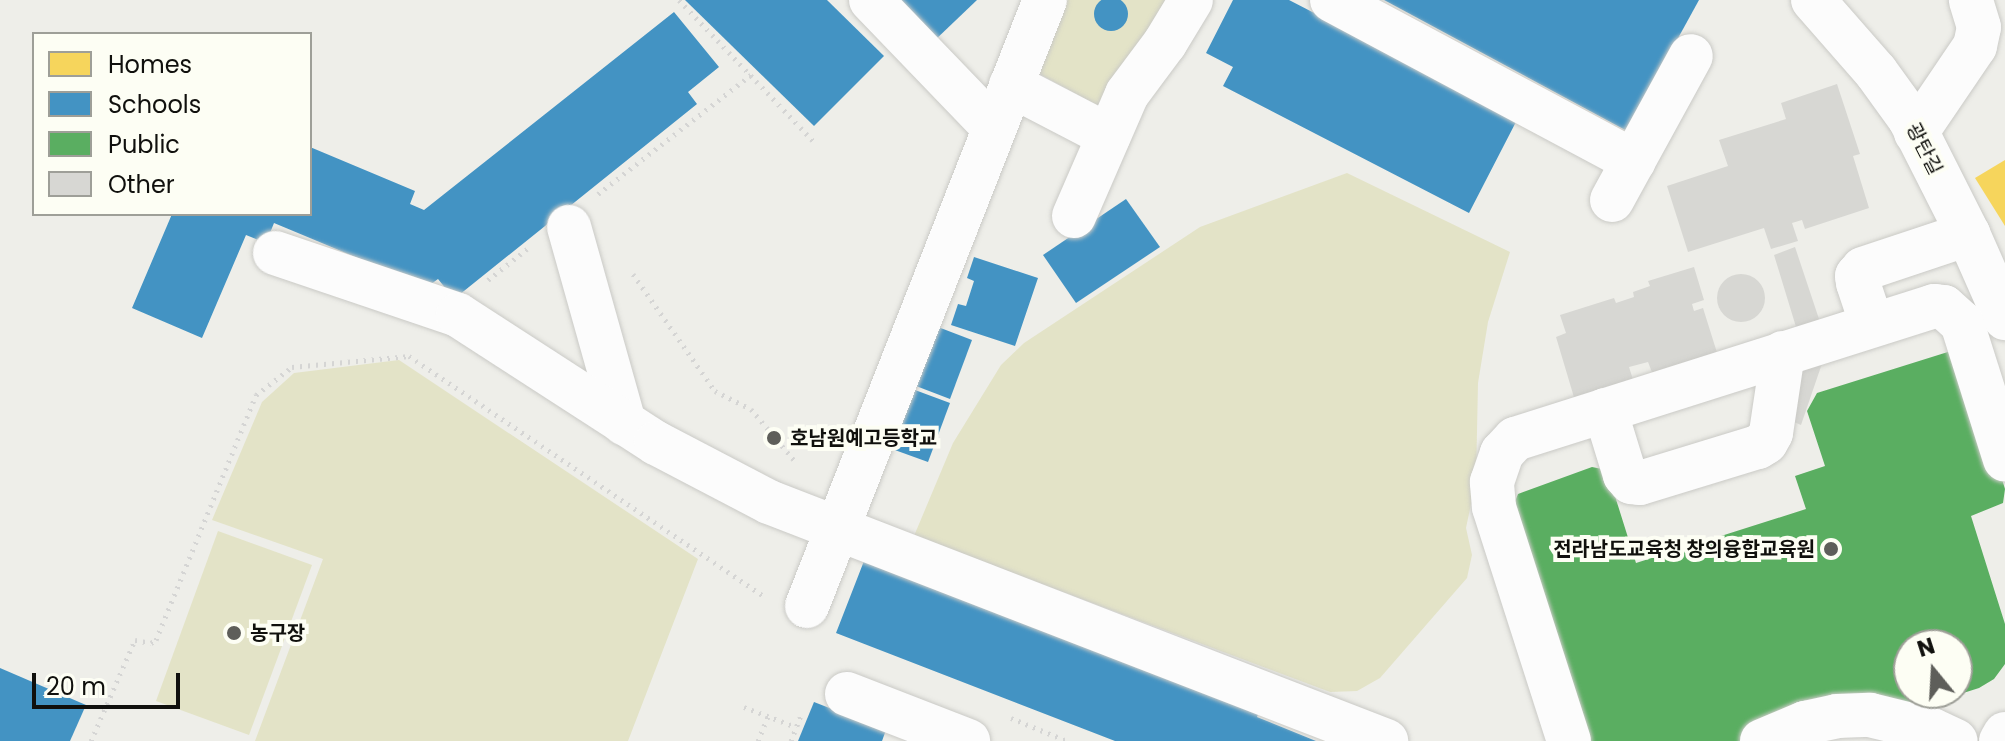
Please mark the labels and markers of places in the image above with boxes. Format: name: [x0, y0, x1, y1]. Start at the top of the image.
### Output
place label: 호남원예고등학교: [790, 426, 937, 450]
marker: 호남원예고등학교: [765, 429, 783, 447]
place label: 전라남도교육청 창의융합교육원: [1553, 537, 1815, 561]
marker: 전라남도교육청 창의융합교육원: [1822, 540, 1840, 558]
place label: 농구장: [250, 621, 305, 645]
marker: 농구장: [225, 624, 243, 642]

